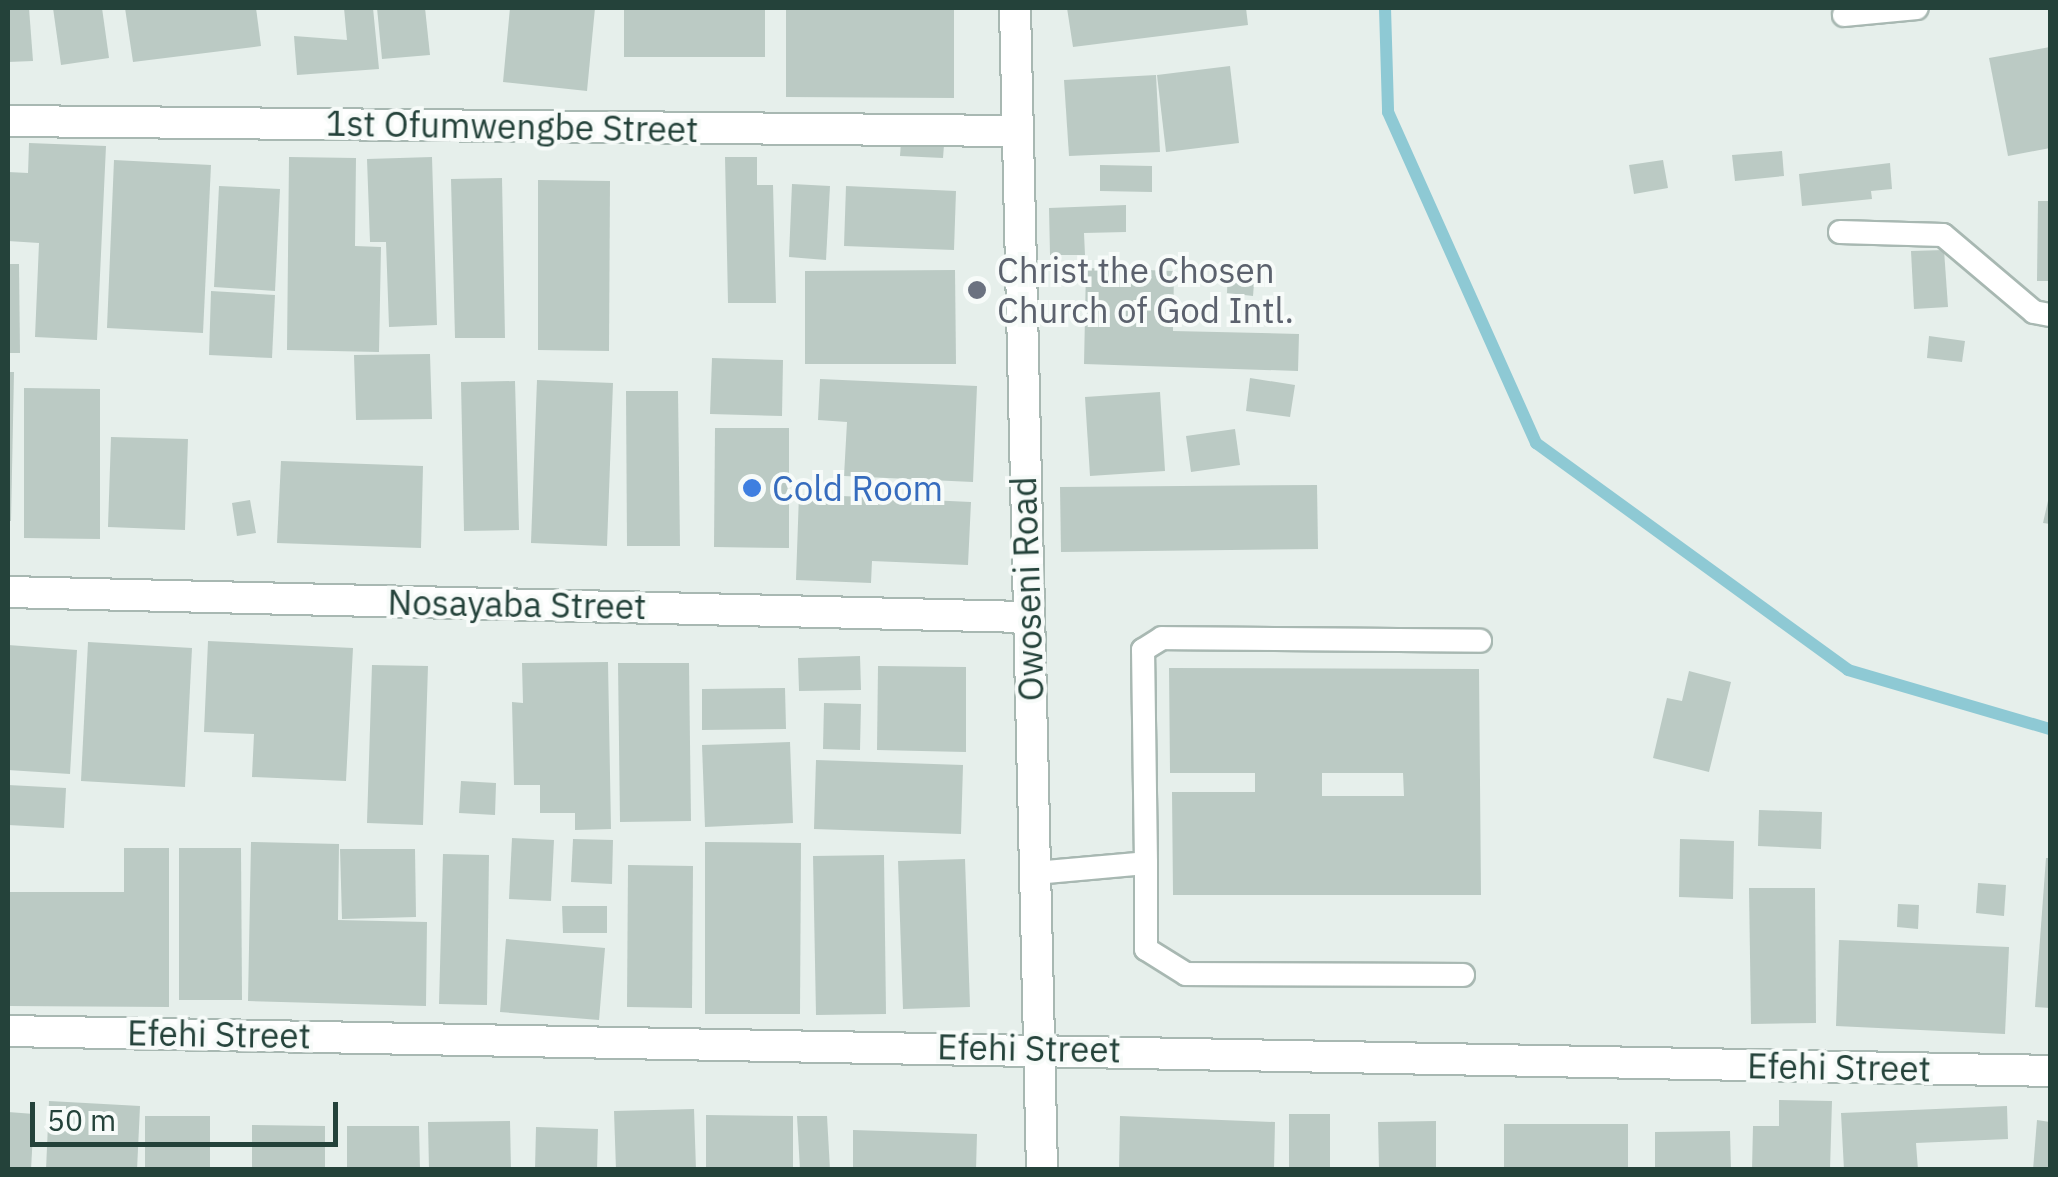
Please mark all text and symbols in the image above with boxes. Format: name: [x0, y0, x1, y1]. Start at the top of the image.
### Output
street label: 1st Ofumwengbe Street: [325, 102, 699, 150]
place label: Christ the Chosen Church of God Intl.: [997, 249, 1294, 331]
marker: Christ the Chosen Church of God Intl.: [966, 279, 988, 301]
place label: Cold Room: [772, 467, 943, 509]
street label: Owoseni Road: [1002, 476, 1052, 702]
marker: Cold Room: [741, 477, 763, 499]
street label: Nosayaba Street: [387, 581, 647, 627]
street label: Efehi Street: [127, 1011, 311, 1057]
street label: Efehi Street: [937, 1025, 1121, 1071]
street label: Efehi Street: [1747, 1044, 1931, 1090]
scale bar: [35, 1082, 342, 1144]
text: 50 m: [47, 1100, 116, 1139]

